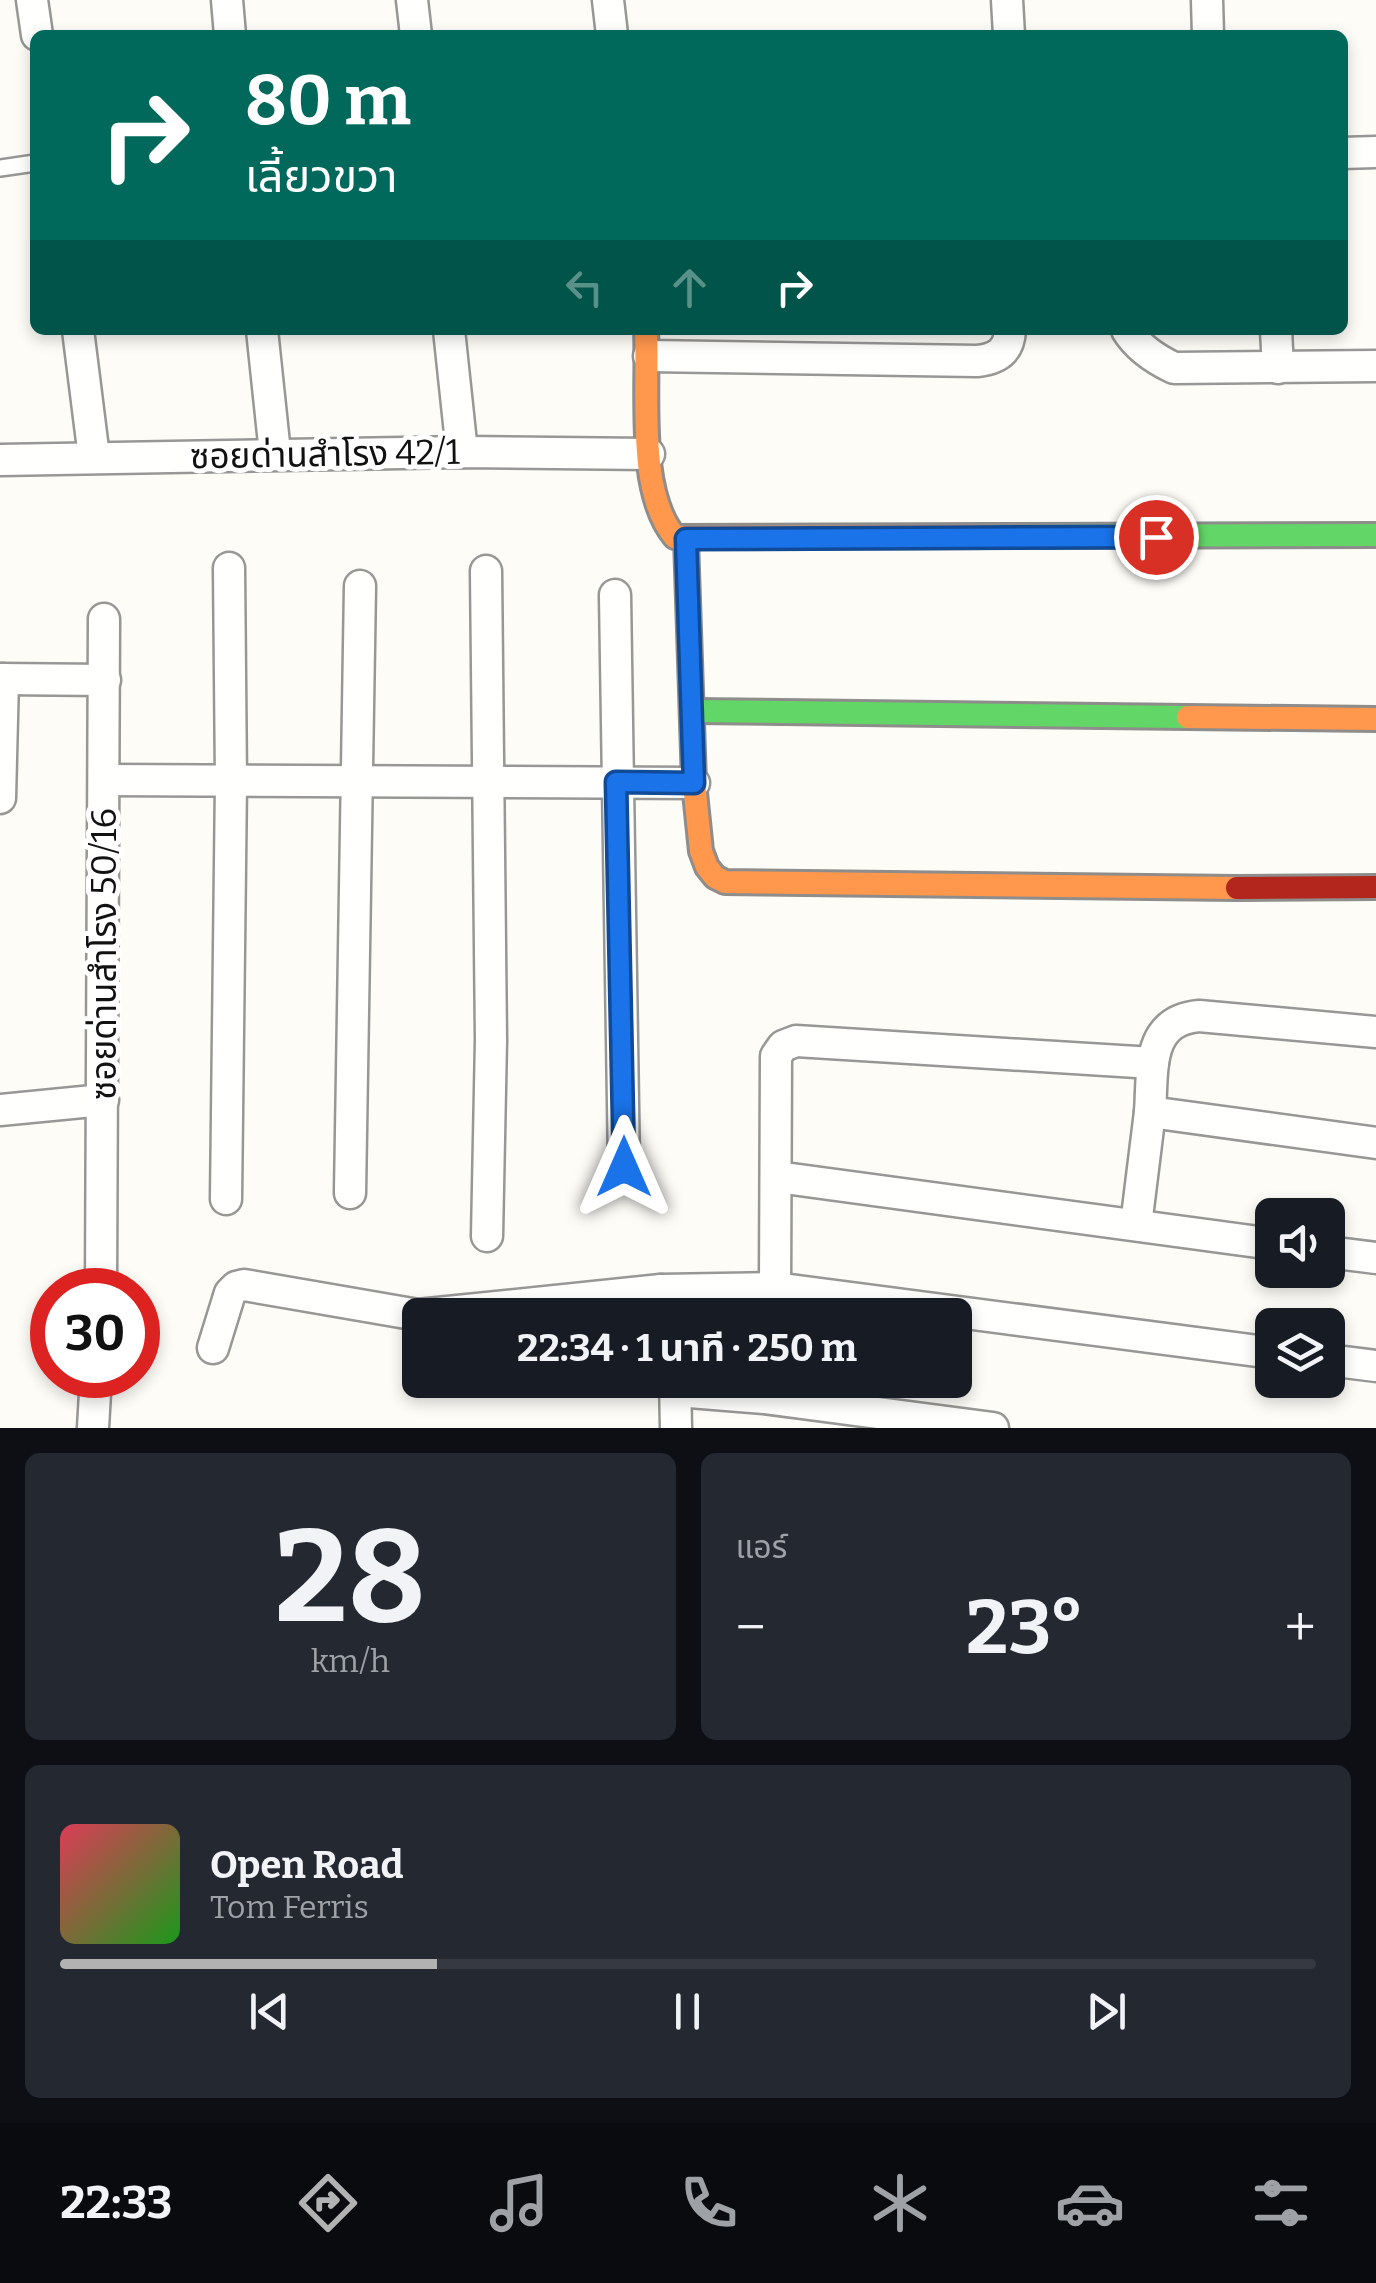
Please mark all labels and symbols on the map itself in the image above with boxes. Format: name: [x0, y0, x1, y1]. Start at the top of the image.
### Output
street label: ซอยด่านสำโรง 42/1: [190, 431, 460, 477]
pin: [1114, 495, 1199, 580]
street label: ซอยด่านสำโรง 50/16: [83, 808, 125, 1100]
position arrow: [572, 1115, 676, 1219]
speed limit sign: 30: [30, 1268, 160, 1398]

